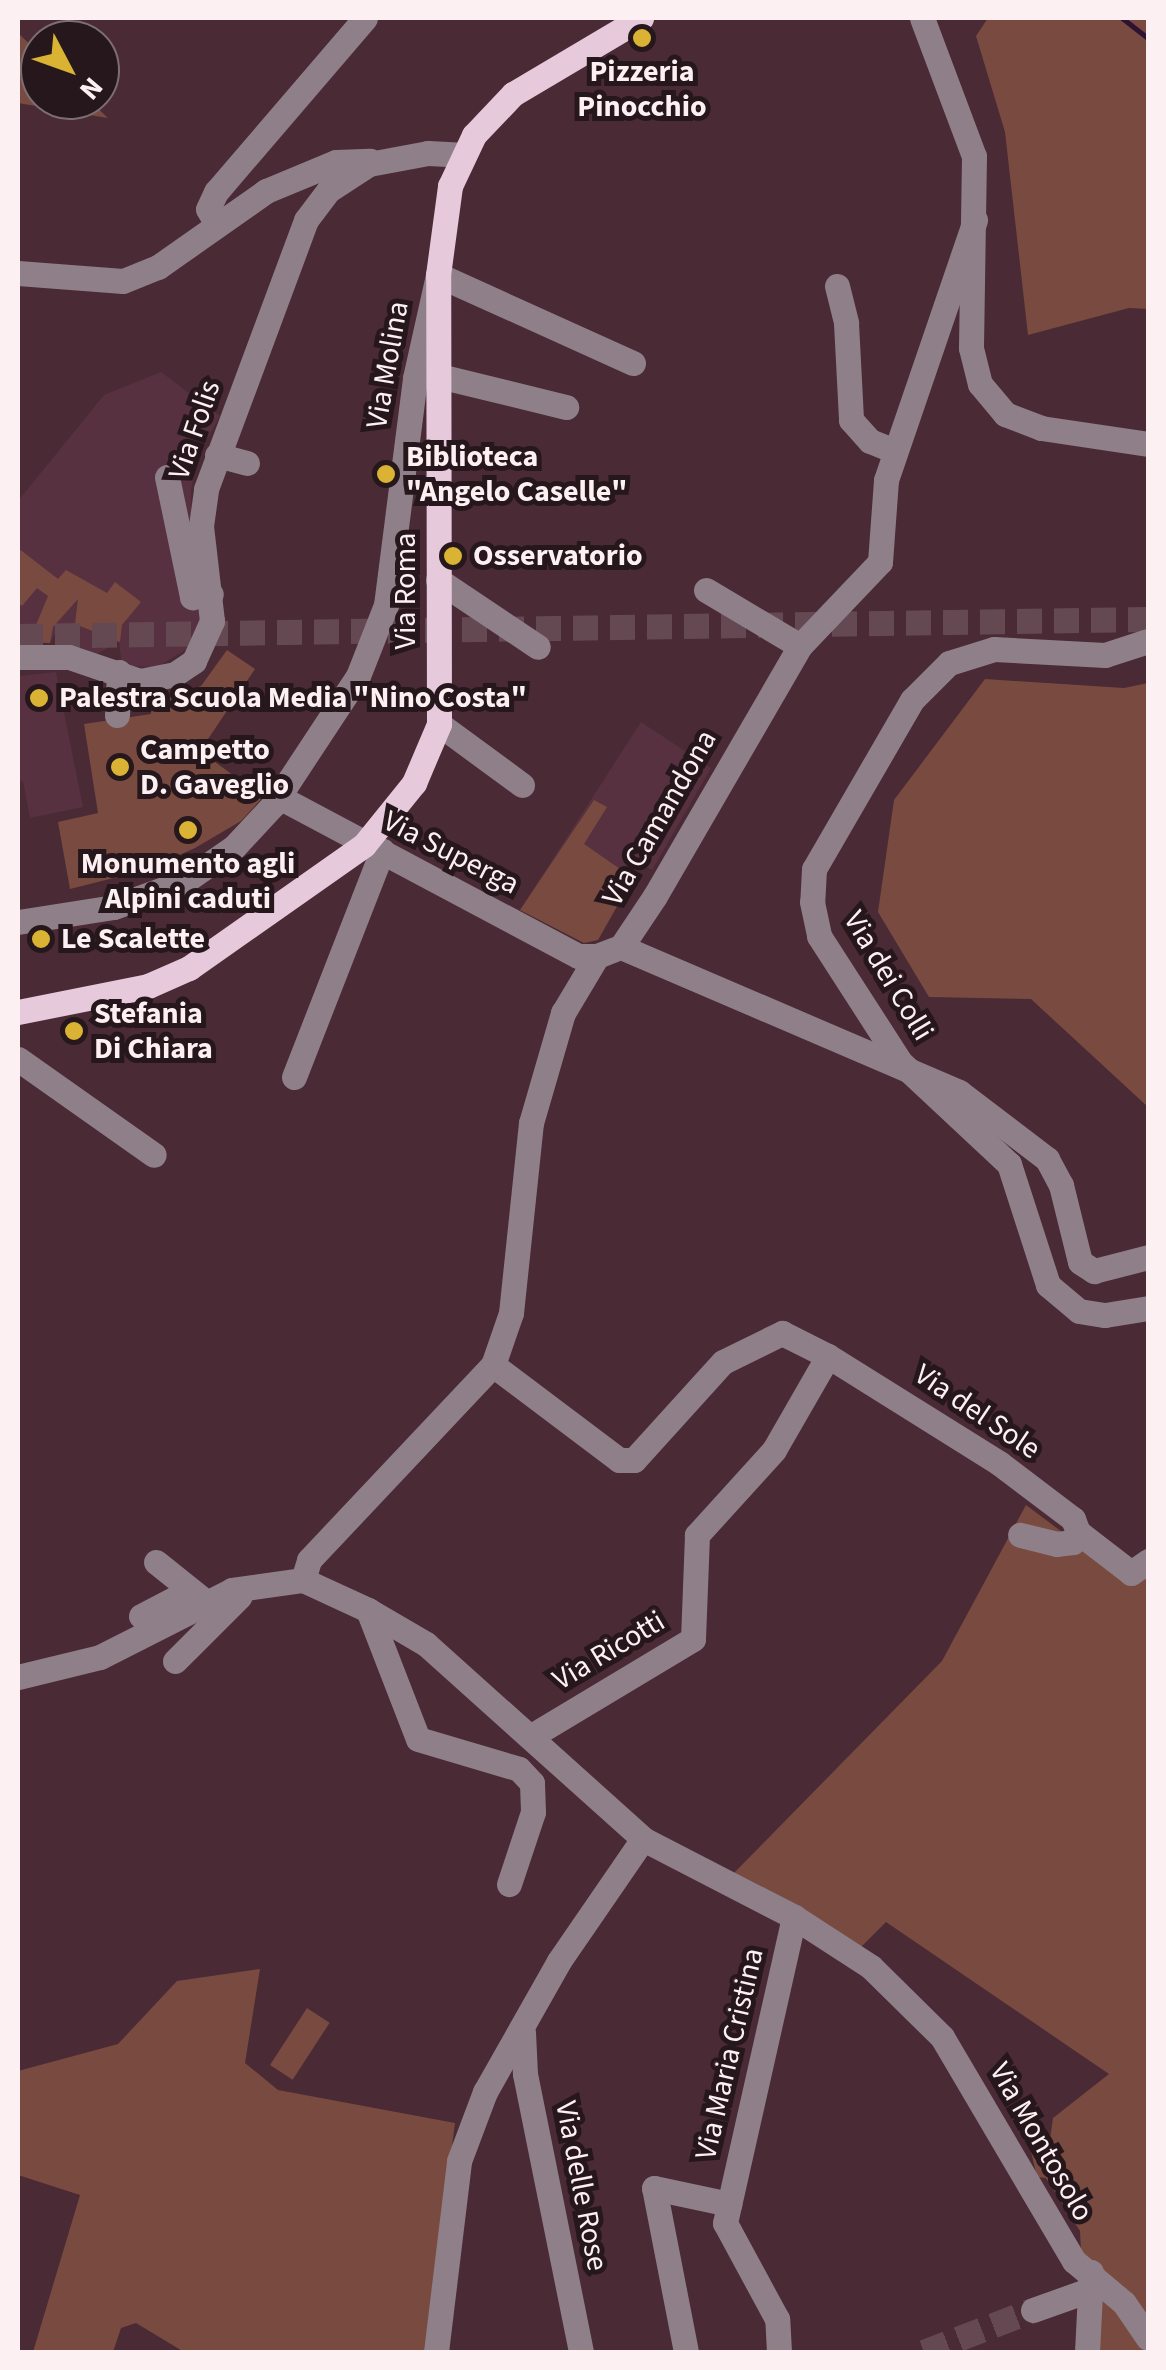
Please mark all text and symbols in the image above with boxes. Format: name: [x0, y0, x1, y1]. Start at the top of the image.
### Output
north arrow: [20, 20, 120, 120]
marker: Pizzeria Pinocchio: [631, 27, 653, 49]
place label: Pizzeria Pinocchio: [577, 54, 707, 124]
text: N: [70, 68, 112, 109]
street label: Via Molina: [359, 299, 417, 431]
street label: Via Folis: [161, 376, 229, 484]
place label: Biblioteca "Angelo Caselle": [406, 439, 627, 510]
marker: Biblioteca "Angelo Caselle": [375, 463, 397, 485]
street label: Via Roma: [388, 533, 424, 649]
place label: Osservatorio: [473, 538, 643, 574]
marker: Osservatorio: [442, 545, 464, 567]
place label: Palestra Scuola Media "Nino Costa": [59, 680, 527, 716]
marker: Palestra Scuola Media "Nino Costa": [28, 687, 50, 709]
street label: Via Camandona: [595, 724, 725, 912]
place label: Campetto D. Gaveglio: [140, 732, 289, 802]
marker: Campetto D. Gaveglio: [109, 756, 131, 778]
street label: Via Superga: [377, 803, 525, 903]
marker: Monumento agli Alpini caduti: [177, 819, 199, 841]
place label: Monumento agli Alpini caduti: [81, 846, 295, 916]
street label: Via dei Colli: [835, 905, 941, 1047]
place label: Le Scalette: [61, 921, 205, 957]
marker: Le Scalette: [30, 928, 52, 950]
place label: Stefania Di Chiara: [94, 996, 213, 1066]
marker: Stefania Di Chiara: [63, 1020, 85, 1042]
street label: Via del Sole: [907, 1357, 1047, 1467]
street label: Via Ricotti: [546, 1604, 672, 1698]
street label: Via Maria Cristina: [688, 1945, 772, 2163]
street label: Via Montosolo: [981, 2056, 1101, 2228]
street label: Via delle Rose: [547, 2098, 615, 2274]

